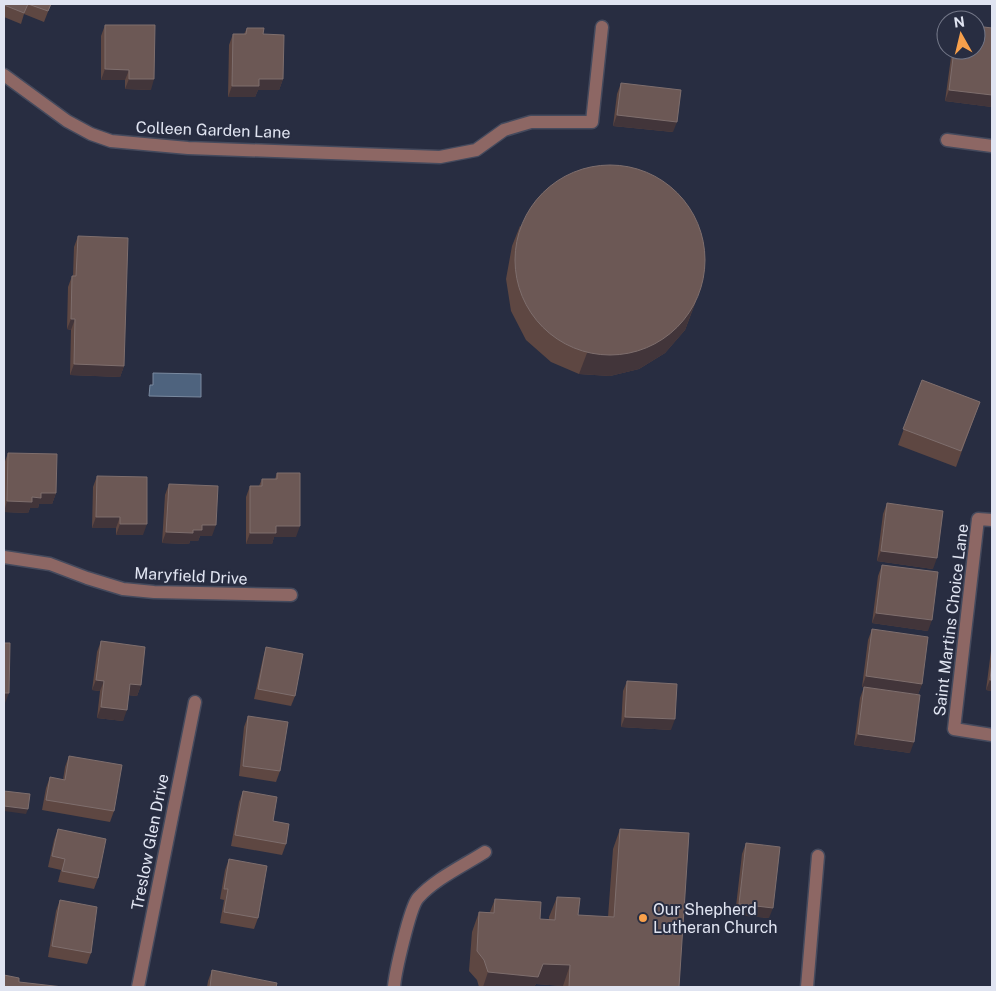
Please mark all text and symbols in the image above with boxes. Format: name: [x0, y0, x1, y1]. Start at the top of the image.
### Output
north arrow: [936, 10, 986, 60]
text: N: [953, 13, 966, 31]
street label: Colleen Garden Lane: [135, 118, 291, 142]
street label: Saint Martins Choice Lane: [930, 523, 972, 717]
street label: Maryfield Drive: [134, 564, 248, 588]
street label: Treslow Glen Drive: [127, 772, 173, 912]
place label: Our Shepherd Lutheran Church: [653, 900, 778, 937]
marker: Our Shepherd Lutheran Church: [637, 912, 649, 924]

